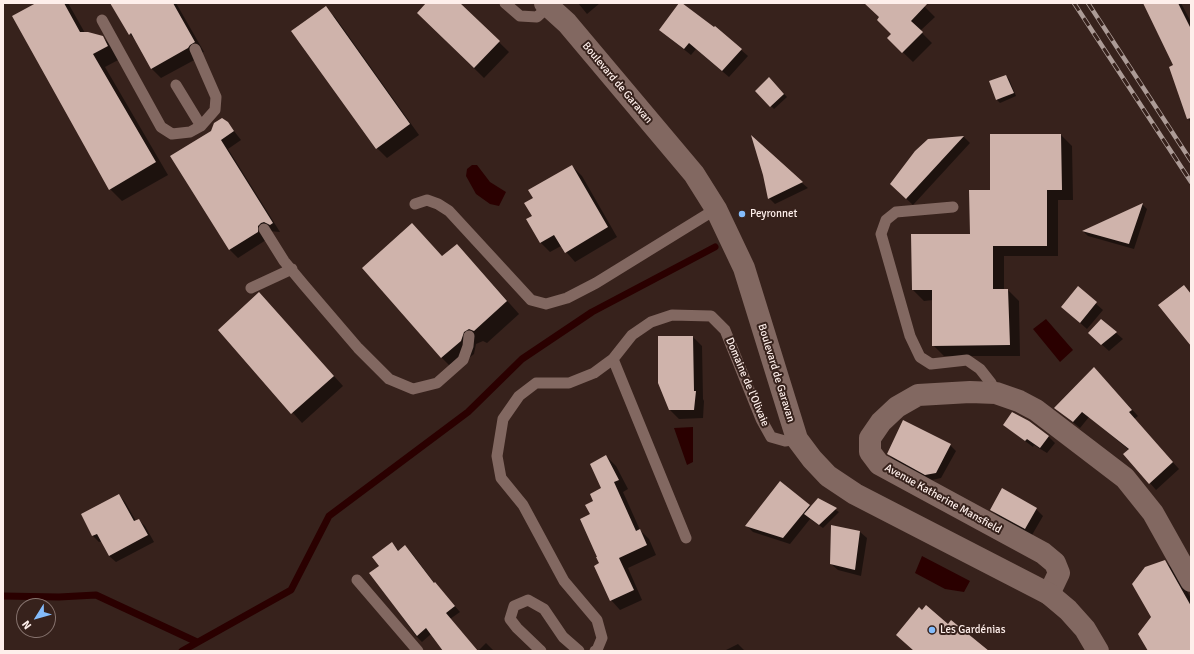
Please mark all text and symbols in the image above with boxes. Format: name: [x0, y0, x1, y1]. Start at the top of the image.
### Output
street label: Boulevard de Garavan: [579, 40, 655, 126]
place label: Peyronnet: [750, 207, 797, 221]
marker: Peyronnet: [737, 209, 747, 219]
street label: Boulevard de Garavan: [755, 322, 797, 424]
street label: Domaine de l'Olivaie: [722, 336, 772, 428]
street label: Avenue Katherine Mansfield: [882, 461, 1004, 537]
north arrow: [16, 598, 56, 638]
text: N: [19, 618, 34, 632]
place label: Les Gardénias: [940, 623, 1005, 637]
marker: Les Gardénias: [927, 625, 937, 635]

